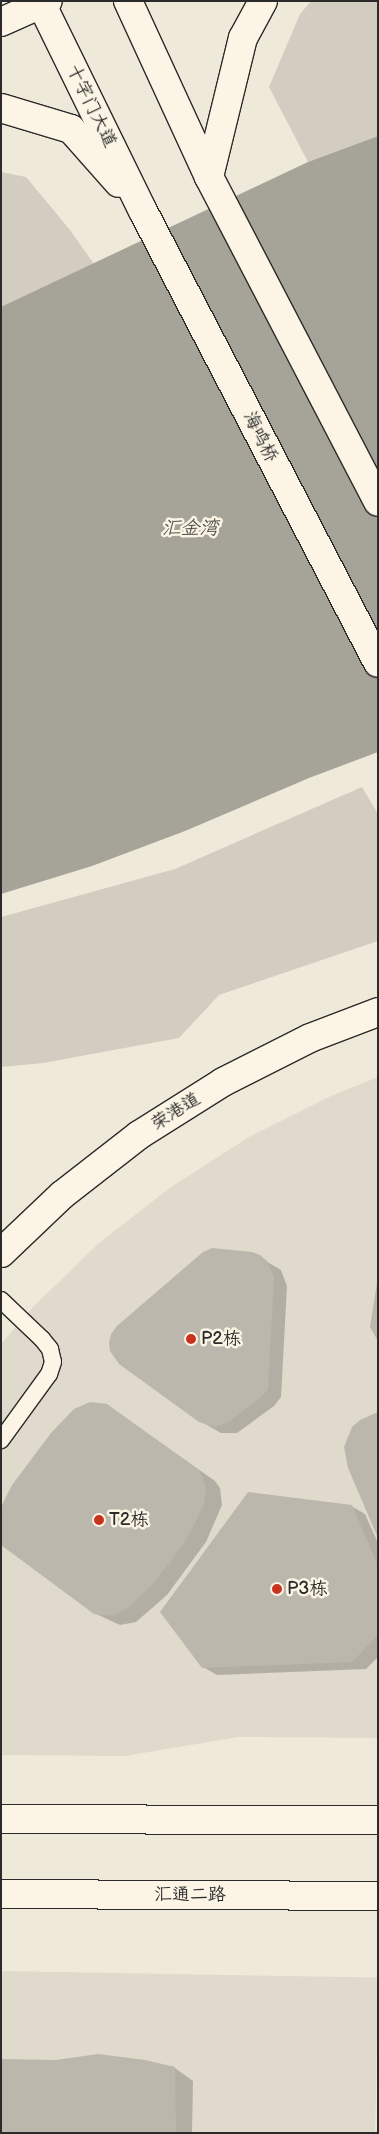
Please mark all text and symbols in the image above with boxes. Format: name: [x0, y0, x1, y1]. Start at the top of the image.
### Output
street label: 十字门大道: [62, 61, 120, 151]
street label: 海鸣桥: [238, 408, 282, 466]
water label: 汇金湾: [162, 518, 218, 540]
street label: 荣港道: [147, 1089, 205, 1135]
place label: P2栋: [201, 1328, 241, 1350]
marker: P2栋: [185, 1333, 197, 1345]
place label: T2栋: [109, 1509, 148, 1531]
marker: T2栋: [93, 1514, 105, 1526]
place label: P3栋: [287, 1578, 327, 1600]
marker: P3栋: [271, 1583, 283, 1595]
street label: 汇通二路: [154, 1884, 226, 1906]

